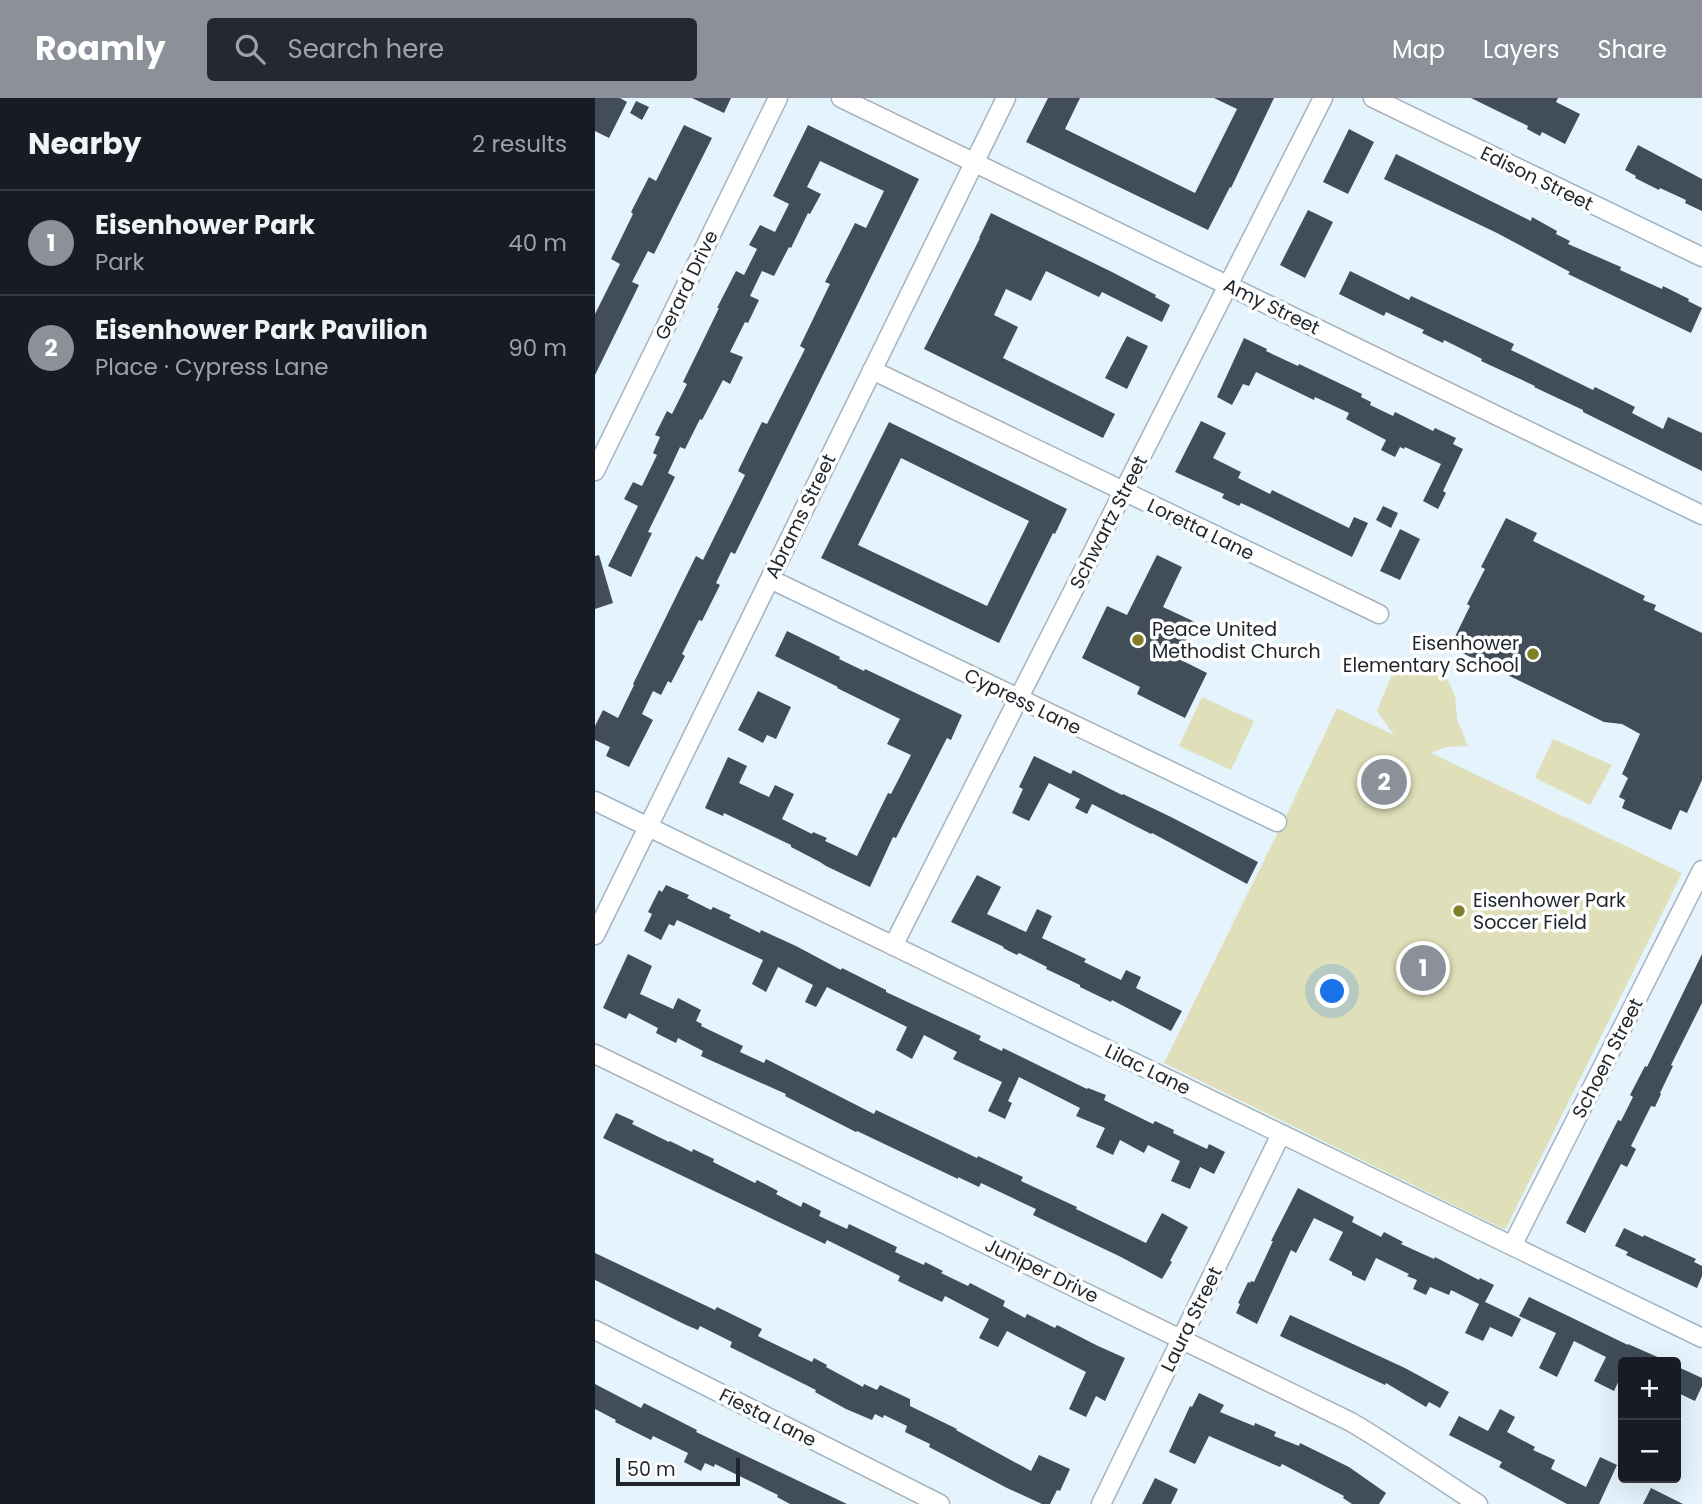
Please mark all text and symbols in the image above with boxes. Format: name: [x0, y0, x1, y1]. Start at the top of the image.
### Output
search box: [207, 18, 697, 81]
text: Roamly: [35, 25, 165, 72]
icon: search: [231, 30, 269, 68]
text: Search here: [287, 31, 444, 67]
text: Map: [1392, 33, 1445, 66]
text: Layers: [1483, 33, 1559, 66]
text: Share: [1597, 33, 1667, 66]
text: Nearby: [28, 122, 142, 165]
text: 2 results: [472, 128, 567, 160]
street label: Edison Street: [1476, 140, 1598, 217]
text: Eisenhower Park: [95, 207, 315, 243]
street label: Gerard Drive: [648, 226, 725, 345]
text: 1: [47, 227, 55, 259]
text: 40 m: [508, 227, 567, 259]
text: Park: [95, 246, 144, 278]
street label: Amy Street: [1219, 272, 1324, 341]
text: Eisenhower Park Pavilion: [95, 312, 428, 348]
text: 2: [44, 332, 58, 364]
text: 90 m: [508, 332, 567, 364]
text: Place · Cypress Lane: [95, 351, 329, 383]
street label: Abrams Street: [759, 449, 842, 583]
street label: Schwartz Street: [1063, 451, 1154, 594]
street label: Loretta Lane: [1143, 492, 1259, 567]
place label: Peace United Methodist Church: [1152, 616, 1321, 665]
place label: Eisenhower Elementary School: [1343, 630, 1519, 679]
marker: Peace United Methodist Church: [1130, 632, 1146, 648]
marker: Eisenhower Elementary School: [1525, 646, 1541, 662]
street label: Cypress Lane: [960, 661, 1086, 741]
pin: 2: [1361, 756, 1407, 808]
place label: Eisenhower Park Soccer Field: [1473, 887, 1626, 936]
marker: Eisenhower Park Soccer Field: [1451, 903, 1467, 919]
pin: 1: [1400, 942, 1446, 994]
your location: [1315, 974, 1349, 1008]
street label: Schoen Street: [1566, 993, 1649, 1123]
street label: Lilac Lane: [1101, 1037, 1195, 1102]
street label: Juniper Drive: [980, 1231, 1103, 1310]
street label: Laura Street: [1154, 1262, 1229, 1376]
map controls: [1618, 1357, 1681, 1483]
button: +: [1618, 1357, 1681, 1420]
street label: Fiesta Lane: [715, 1381, 821, 1453]
button: −: [1618, 1420, 1681, 1483]
scale bar: [616, 1455, 740, 1487]
text: 50 m: [627, 1456, 676, 1483]

